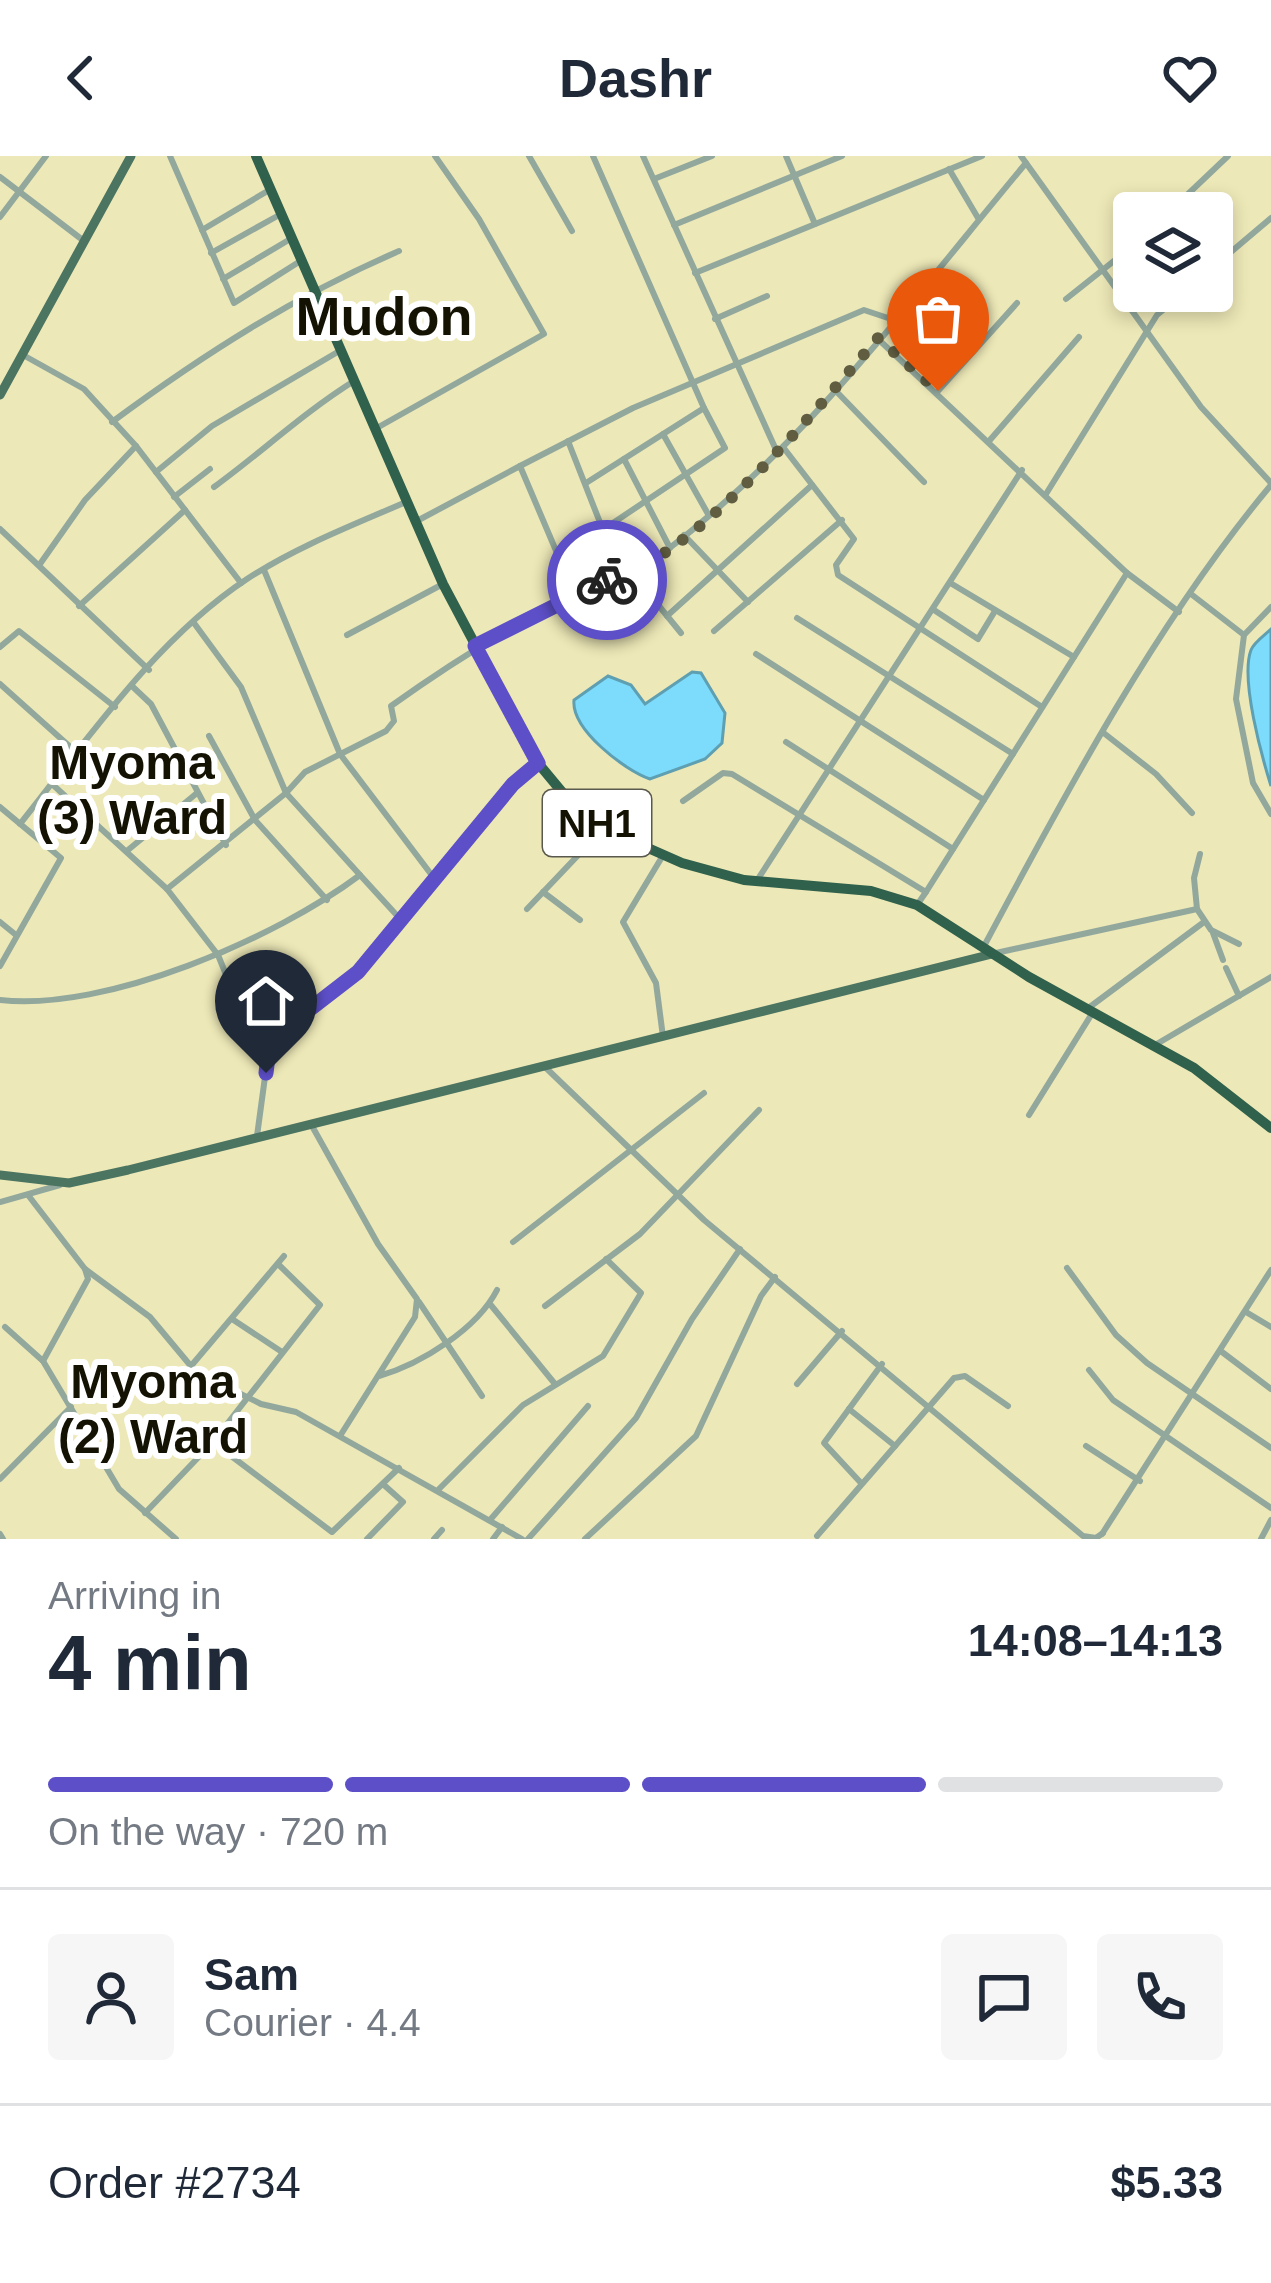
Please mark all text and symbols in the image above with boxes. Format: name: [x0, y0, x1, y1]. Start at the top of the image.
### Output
icon: back: [48, 45, 114, 111]
icon: heart: [1157, 45, 1223, 111]
text: Dashr: [559, 48, 712, 108]
map controls: [1113, 192, 1233, 312]
button: layers: [1113, 192, 1233, 312]
pin: [887, 268, 989, 391]
district label: Mudon: [296, 286, 472, 346]
icon: bag: [905, 286, 971, 352]
courier: [547, 520, 667, 640]
icon: bike: [574, 547, 640, 613]
district label: Myoma (3) Ward: [37, 736, 227, 844]
road number: NH1: [543, 790, 651, 856]
pin: [215, 950, 317, 1073]
icon: home: [233, 968, 299, 1034]
district label: Myoma (2) Ward: [58, 1355, 248, 1463]
text: Arriving in: [48, 1574, 221, 1617]
text: 14:08–14:13: [968, 1615, 1223, 1666]
text: 4 min: [48, 1619, 252, 1707]
text: On the way · 720 m: [48, 1810, 388, 1853]
button: person: [48, 1934, 174, 2060]
button: chat: [941, 1934, 1067, 2060]
button: phone: [1097, 1934, 1223, 2060]
text: Sam: [204, 1949, 299, 2000]
text: Courier · 4.4: [204, 2001, 421, 2044]
text: Order #2734: [48, 2157, 301, 2208]
text: $5.33: [1110, 2157, 1223, 2208]

